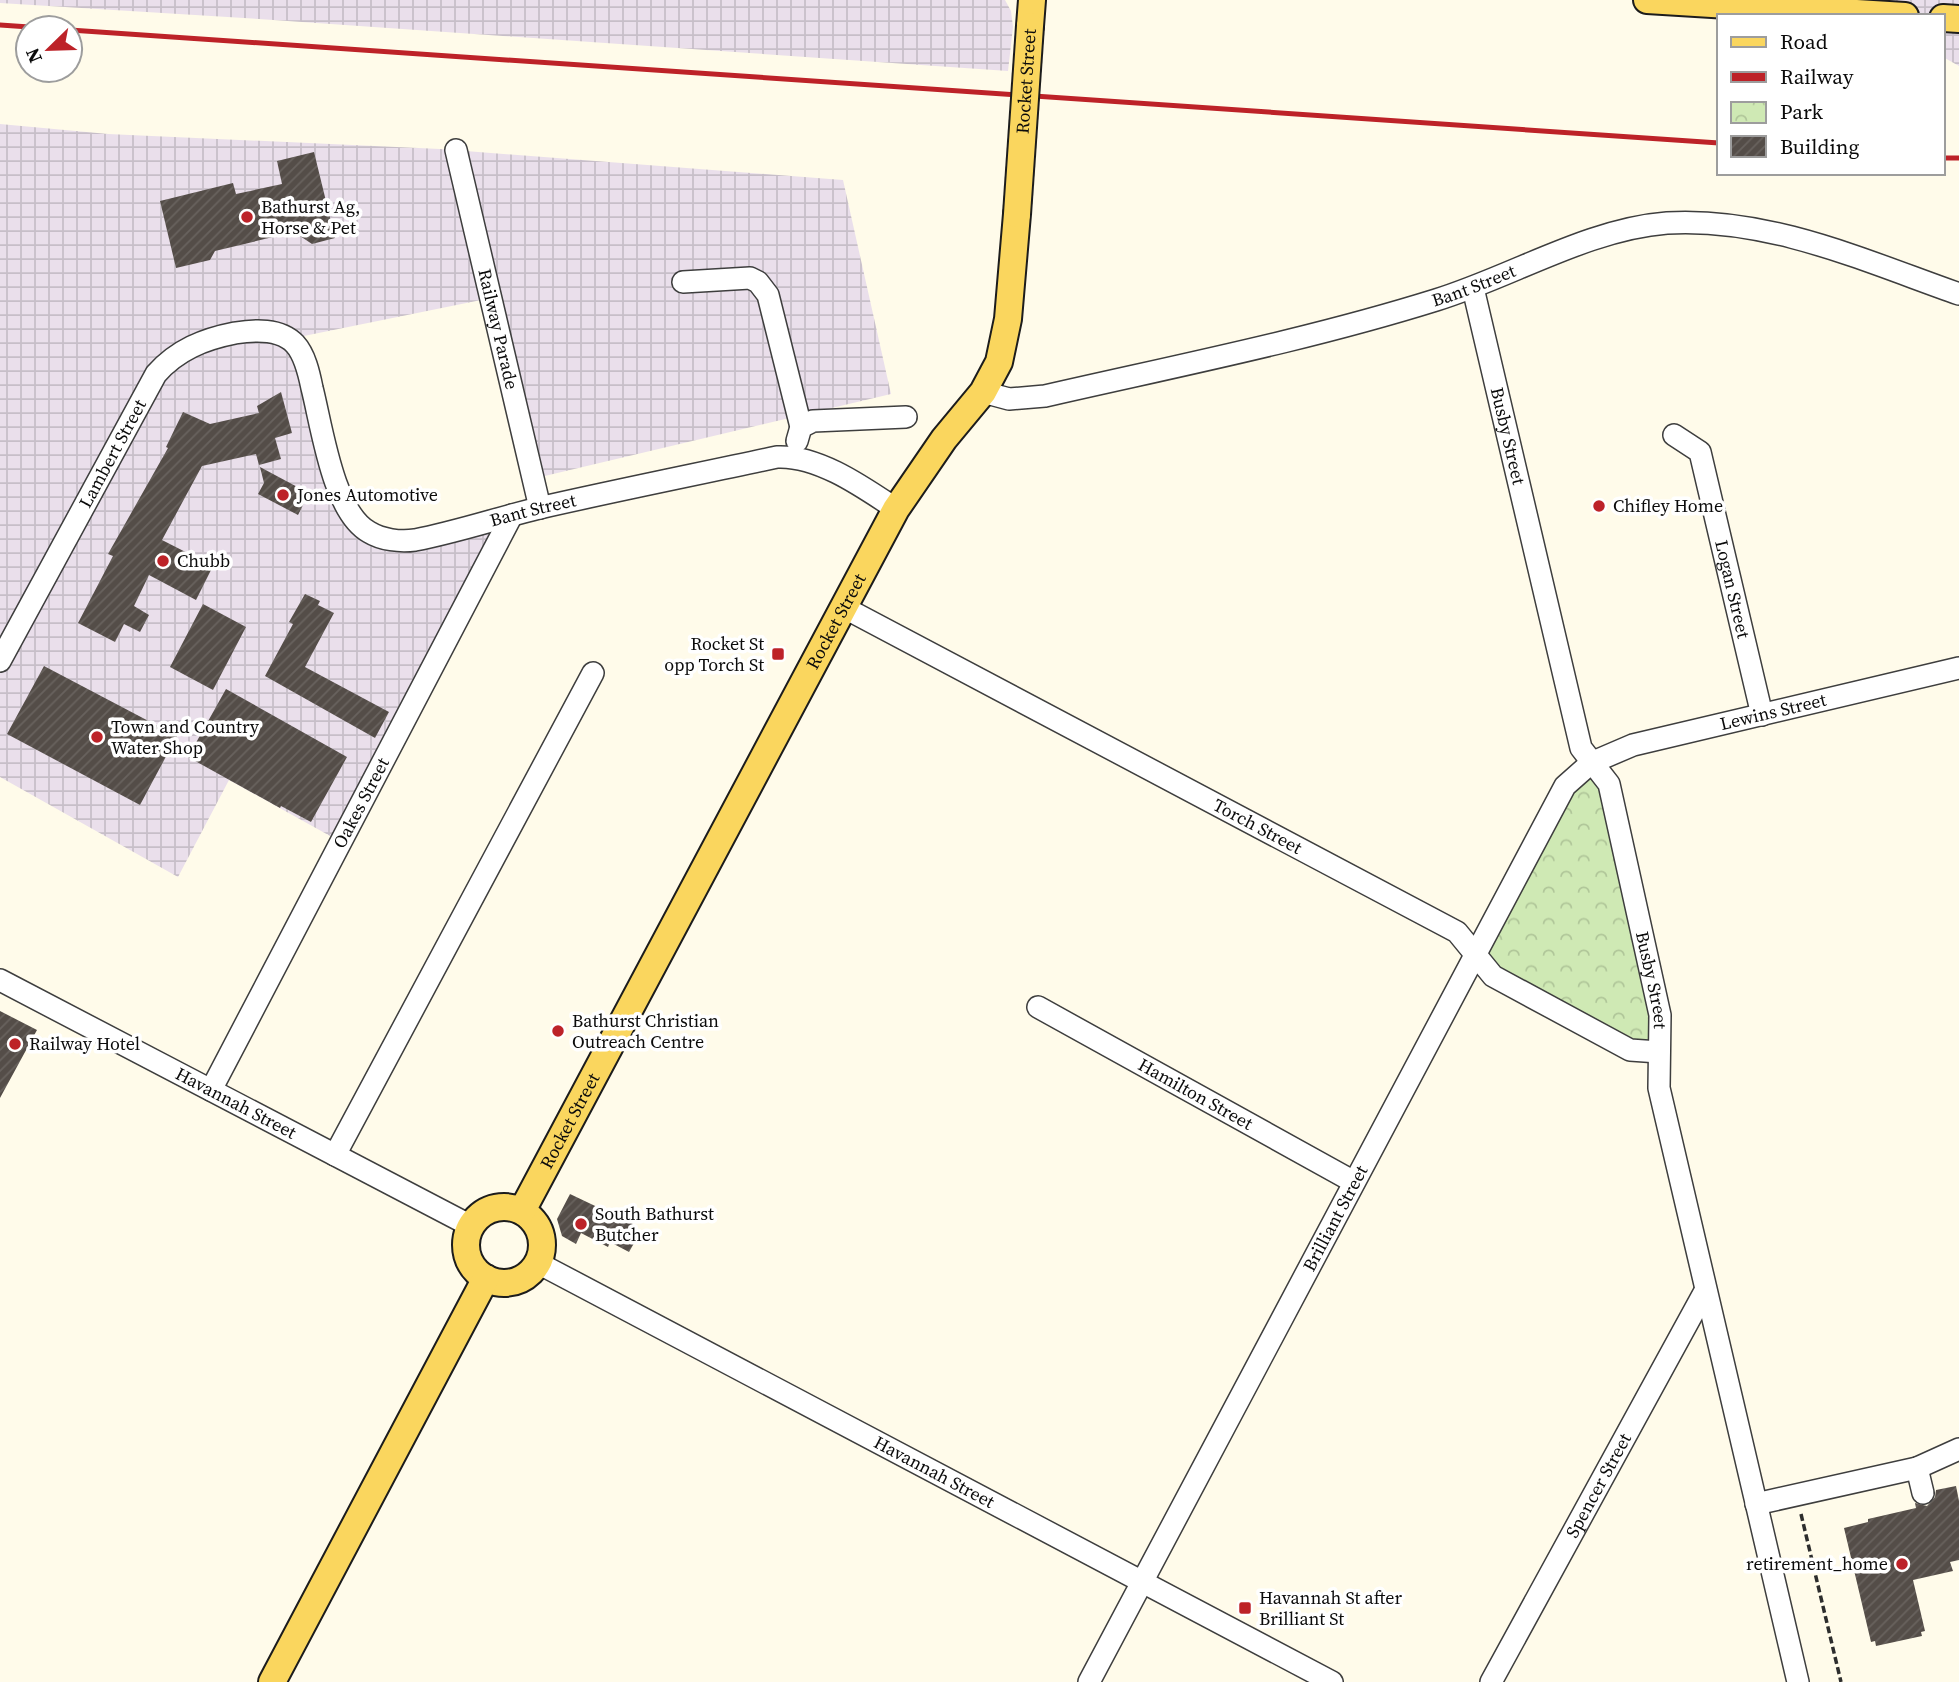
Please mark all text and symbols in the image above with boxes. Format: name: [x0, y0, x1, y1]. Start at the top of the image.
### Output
north arrow: [14, 14, 84, 84]
legend: [1717, 14, 1945, 175]
text: Road: [1780, 27, 1828, 56]
street label: Rocket Street: [1010, 28, 1042, 135]
text: N: [19, 44, 48, 67]
text: Railway: [1780, 62, 1854, 91]
text: Park: [1780, 97, 1824, 126]
text: Building: [1780, 132, 1859, 161]
place label: Bathurst Ag, Horse & Pet: [261, 194, 361, 240]
marker: Bathurst Ag, Horse & Pet: [239, 209, 255, 225]
street label: Bant Street: [1429, 258, 1519, 313]
street label: Railway Parade: [472, 266, 525, 392]
street label: Busby Street: [1485, 385, 1532, 487]
street label: Lambert Street: [73, 395, 152, 512]
place label: Jones Automotive: [296, 482, 438, 507]
marker: Jones Automotive: [275, 487, 291, 503]
street label: Bant Street: [487, 487, 578, 533]
place label: Chifley Home: [1613, 493, 1723, 518]
marker: Chifley Home: [1591, 498, 1607, 514]
street label: Logan Street: [1709, 537, 1757, 641]
place label: Chubb: [177, 548, 230, 573]
marker: Chubb: [155, 553, 171, 569]
street label: Rocket Street: [800, 569, 872, 674]
place label: Rocket St opp Torch St: [664, 631, 764, 677]
marker: Rocket St opp Torch St: [770, 646, 786, 662]
street label: Lewins Street: [1717, 687, 1829, 736]
place label: Town and Country Water Shop: [111, 714, 260, 760]
marker: Town and Country Water Shop: [89, 729, 105, 745]
street label: Oakes Street: [327, 753, 395, 852]
street label: Torch Street: [1209, 792, 1307, 860]
street label: Busby Street: [1630, 929, 1673, 1029]
place label: Bathurst Christian Outreach Centre: [572, 1008, 719, 1054]
marker: Bathurst Christian Outreach Centre: [550, 1023, 566, 1039]
place label: Railway Hotel: [29, 1031, 140, 1056]
marker: Railway Hotel: [7, 1036, 23, 1052]
street label: Hamilton Street: [1134, 1052, 1258, 1136]
street label: Havannah Street: [171, 1061, 301, 1145]
street label: Rocket Street: [534, 1068, 605, 1173]
street label: Brilliant Street: [1296, 1160, 1373, 1276]
place label: South Bathurst Butcher: [595, 1201, 714, 1247]
marker: South Bathurst Butcher: [573, 1216, 589, 1232]
street label: Spencer Street: [1559, 1428, 1637, 1542]
street label: Havannah Street: [870, 1430, 999, 1514]
place label: retirement_home: [1746, 1551, 1888, 1576]
marker: retirement_home: [1894, 1556, 1910, 1572]
place label: Havannah St after Brilliant St: [1259, 1585, 1403, 1631]
marker: Havannah St after Brilliant St: [1237, 1600, 1253, 1616]

